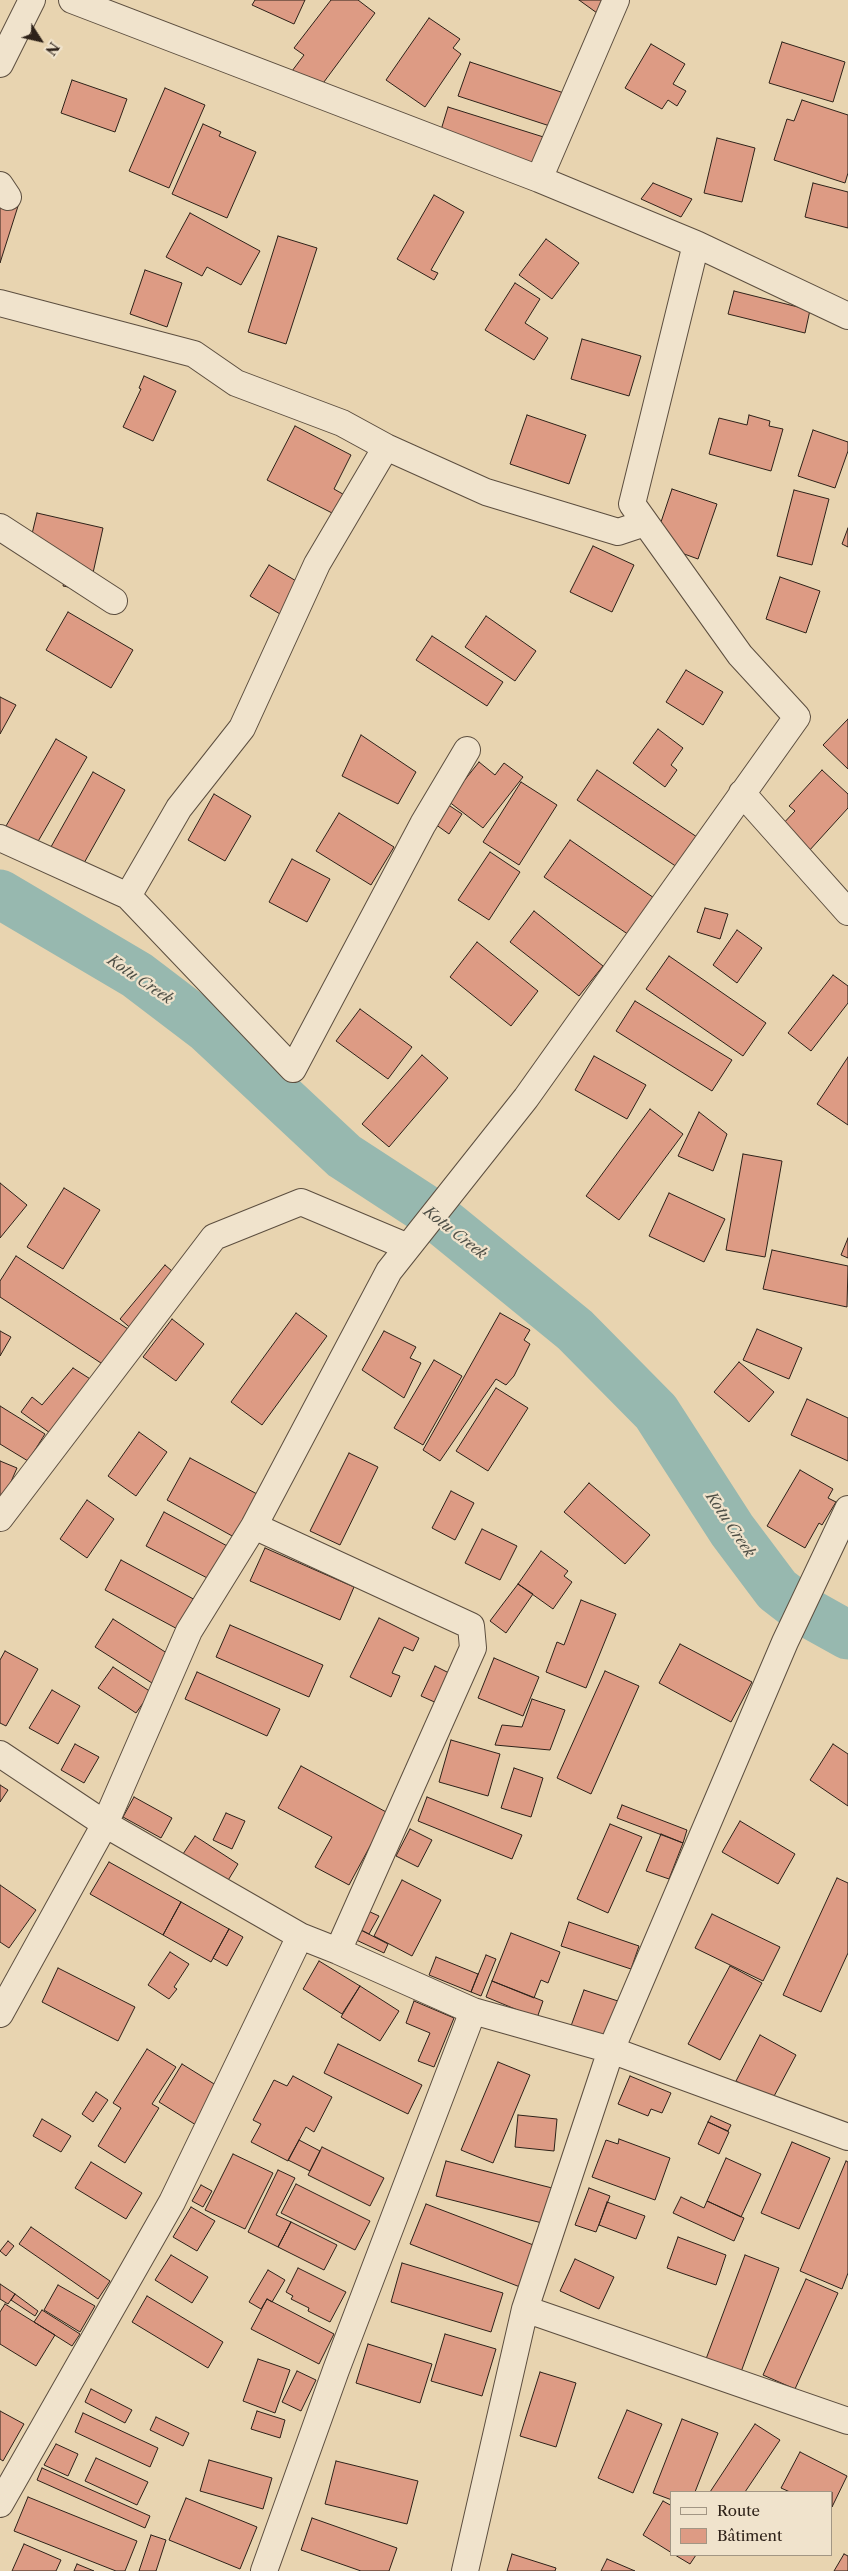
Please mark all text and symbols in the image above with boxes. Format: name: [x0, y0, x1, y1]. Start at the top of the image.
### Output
north arrow: [15, 15, 65, 65]
text: N: [41, 38, 63, 59]
water label: Kotu Creek: [104, 952, 176, 1008]
water label: Kotu Creek: [420, 1203, 490, 1263]
water label: Kotu Creek: [702, 1489, 758, 1561]
legend: [670, 2491, 833, 2556]
text: Route: [717, 2501, 760, 2520]
text: Bâtiment: [717, 2526, 782, 2545]

